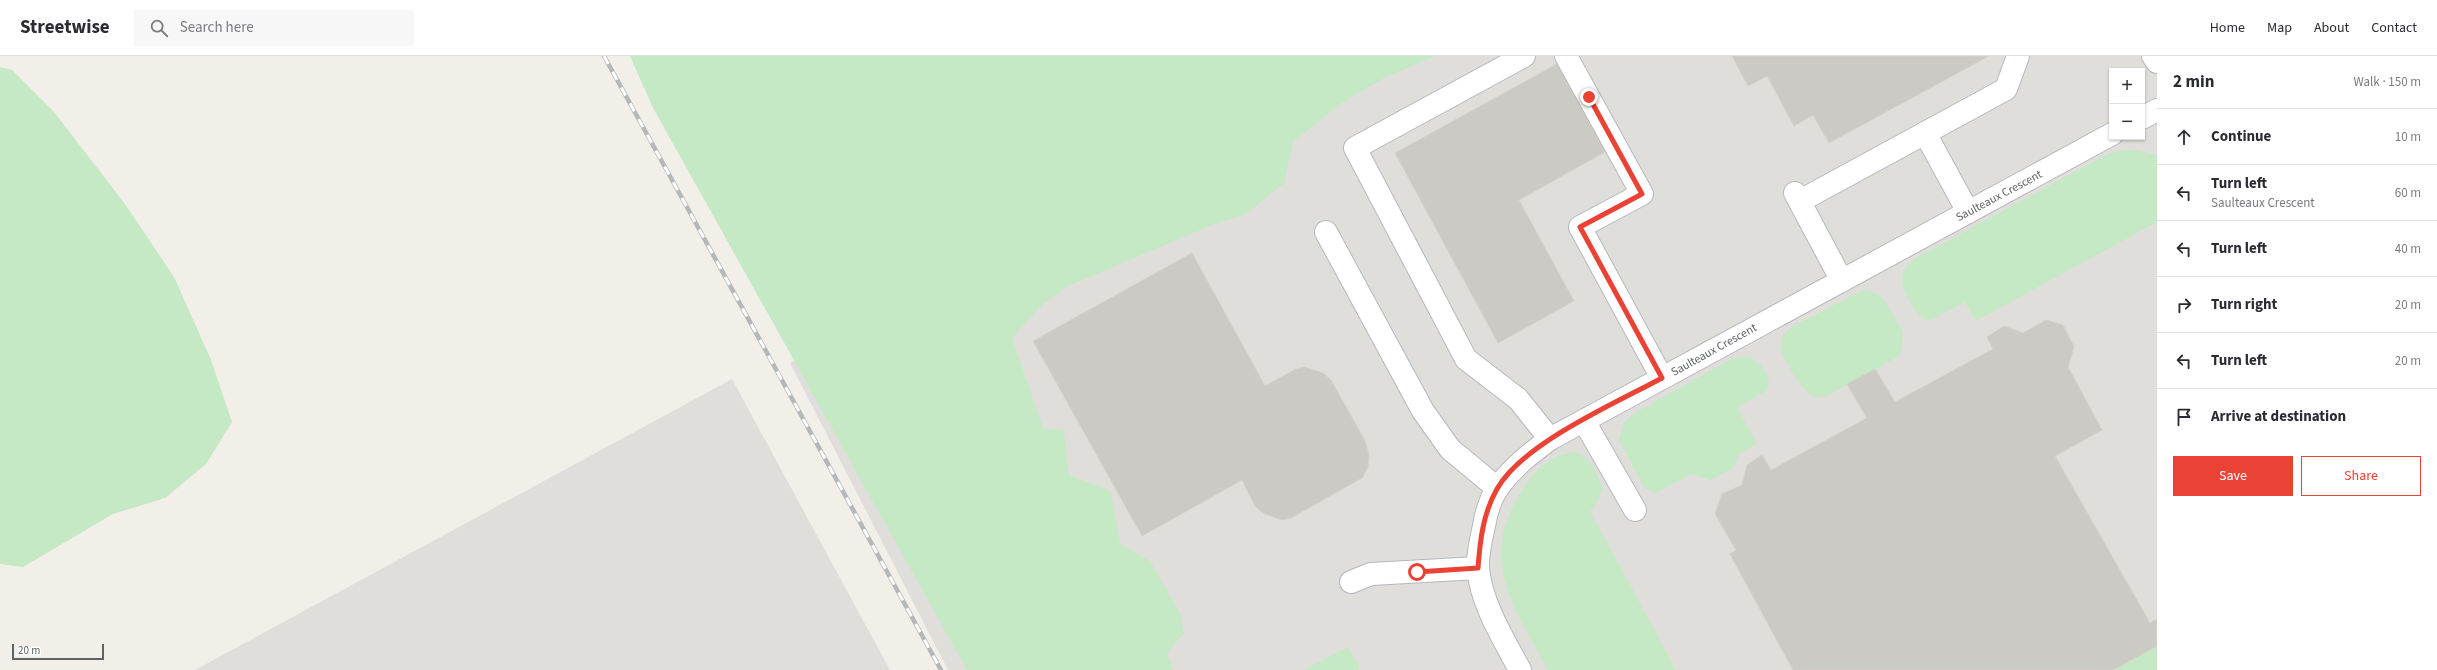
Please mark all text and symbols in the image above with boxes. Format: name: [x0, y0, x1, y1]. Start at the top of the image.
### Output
search box: [134, 10, 414, 46]
text: Streetwise: [20, 14, 110, 41]
icon: search: [148, 17, 170, 39]
text: Search here: [180, 17, 254, 38]
text: Home: [2210, 18, 2245, 38]
text: Map: [2267, 18, 2292, 38]
text: About: [2314, 18, 2349, 38]
text: Contact: [2371, 18, 2417, 38]
map controls: [2109, 68, 2145, 140]
button: +: [2109, 68, 2145, 104]
text: 2 min: [2173, 70, 2214, 94]
text: Walk · 150 m: [2353, 73, 2421, 91]
route end: [1580, 88, 1598, 106]
button: −: [2109, 104, 2145, 140]
icon: ahead: [2173, 126, 2195, 148]
text: Continue: [2211, 126, 2271, 147]
text: 10 m: [2395, 128, 2421, 146]
street label: Saulteaux Crescent: [1953, 166, 2045, 226]
text: Turn left: [2211, 173, 2267, 194]
icon: left: [2173, 182, 2195, 204]
text: 60 m: [2395, 184, 2421, 202]
text: Saulteaux Crescent: [2211, 194, 2315, 212]
icon: left: [2173, 238, 2195, 260]
text: Turn left: [2211, 238, 2267, 259]
text: 40 m: [2395, 240, 2421, 258]
icon: right: [2173, 294, 2195, 316]
text: Turn right: [2211, 294, 2277, 315]
text: 20 m: [2395, 296, 2421, 314]
street label: Saulteaux Crescent: [1668, 319, 1760, 381]
icon: left: [2173, 350, 2195, 372]
text: Turn left: [2211, 350, 2267, 371]
text: 20 m: [2395, 352, 2421, 370]
icon: arrive: [2173, 406, 2195, 428]
text: Arrive at destination: [2211, 406, 2346, 427]
button: Save: [2173, 456, 2293, 496]
button: Share: [2301, 456, 2421, 496]
route start: [1408, 563, 1426, 581]
scale bar: [12, 642, 104, 661]
text: 20 m: [18, 643, 40, 658]

